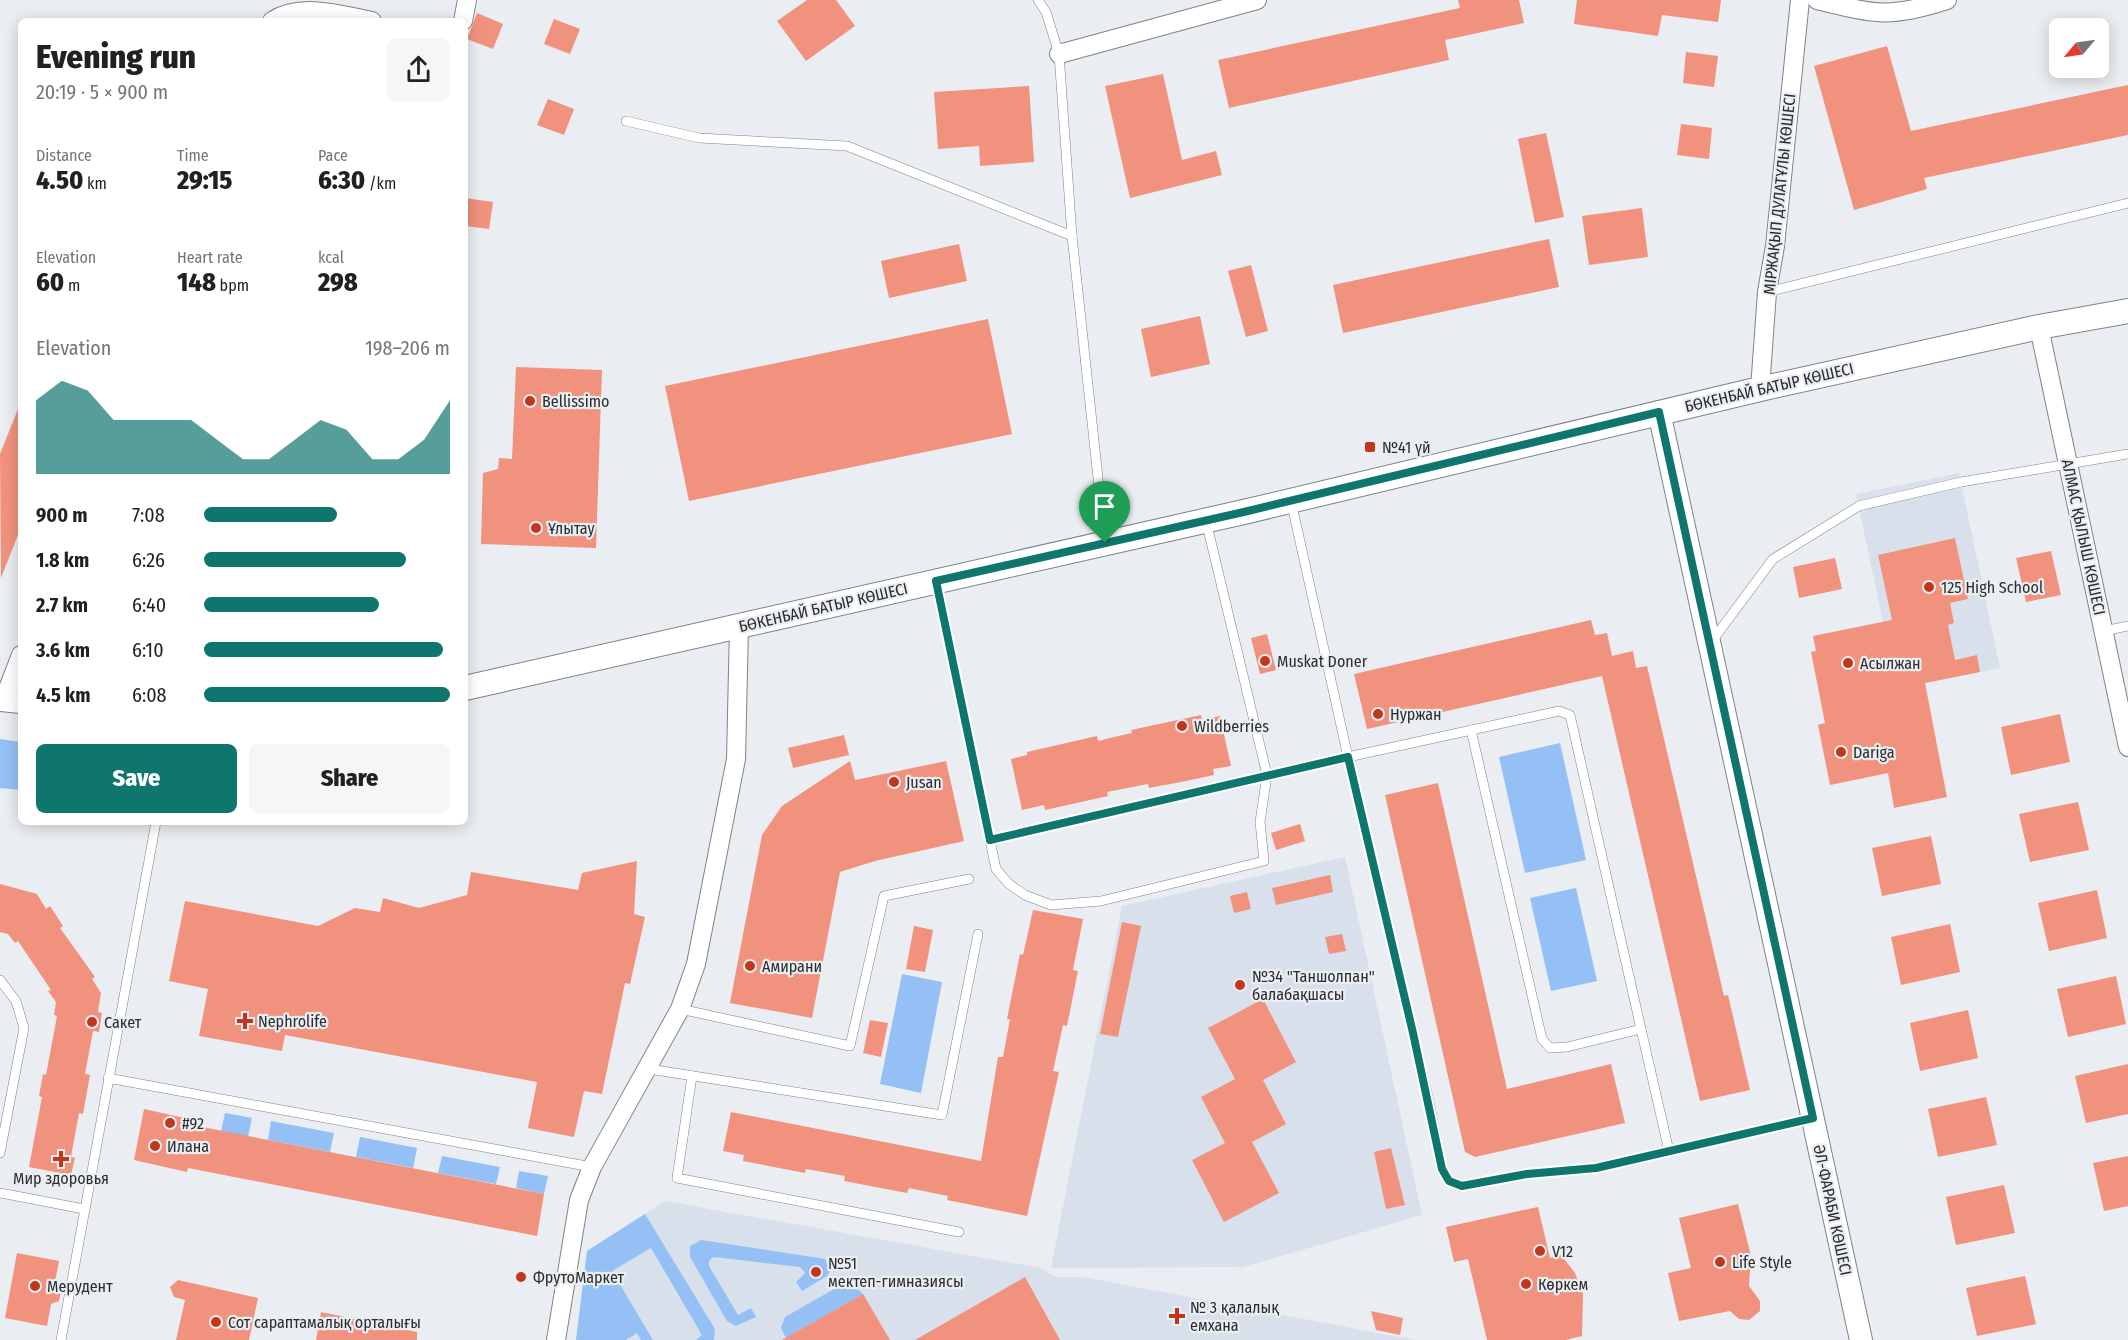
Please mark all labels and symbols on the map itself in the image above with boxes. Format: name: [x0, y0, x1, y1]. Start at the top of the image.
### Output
north arrow: [2049, 18, 2109, 78]
street label: МІРЖАҚЫП ДУЛАТҰЛЫ КӨШЕСІ: [1759, 93, 1800, 296]
street label: БӨКЕНБАЙ БАТЫР КӨШЕСІ: [1683, 359, 1855, 416]
place label: Bellissimo: [542, 392, 609, 411]
marker: Bellissimo: [523, 394, 537, 408]
place label: №41 үй: [1382, 438, 1431, 457]
marker: №41 үй: [1363, 440, 1377, 454]
street label: АЛМАС ҚЫЛЫШ КӨШЕСІ: [2058, 457, 2109, 617]
pin: [1079, 481, 1130, 543]
place label: Ұлытау: [548, 519, 595, 538]
marker: Ұлытау: [529, 521, 543, 535]
place label: 125 High School: [1941, 578, 2043, 597]
street label: БӨКЕНБАЙ БАТЫР КӨШЕСІ: [737, 579, 909, 636]
marker: 125 High School: [1922, 580, 1936, 594]
place label: Muskat Doner: [1277, 652, 1368, 671]
marker: Muskat Doner: [1258, 654, 1272, 668]
place label: Асылжан: [1860, 654, 1921, 673]
marker: Асылжан: [1841, 656, 1855, 670]
place label: Нуржан: [1390, 705, 1442, 724]
marker: Нуржан: [1371, 707, 1385, 721]
place label: Wildberries: [1194, 717, 1269, 736]
marker: Wildberries: [1175, 719, 1189, 733]
place label: Dariga: [1853, 743, 1895, 762]
marker: Dariga: [1834, 745, 1848, 759]
place label: Jusan: [906, 773, 942, 792]
marker: Jusan: [887, 775, 901, 789]
place label: Амирани: [762, 957, 822, 976]
marker: Амирани: [743, 959, 757, 973]
place label: №34 "Таншолпан" балабақшасы: [1252, 967, 1375, 1004]
marker: №34 "Таншолпан" балабақшасы: [1233, 978, 1247, 992]
marker: Nephrolife: [236, 1012, 254, 1030]
place label: Nephrolife: [258, 1012, 327, 1031]
place label: Сакет: [104, 1013, 142, 1032]
marker: Сакет: [85, 1015, 99, 1029]
place label: #92: [182, 1114, 204, 1133]
marker: #92: [163, 1116, 177, 1130]
place label: Илана: [167, 1137, 209, 1156]
marker: Илана: [148, 1139, 162, 1153]
street label: ӘЛ-ФАРАБИ КӨШЕСІ: [1809, 1143, 1856, 1277]
marker: Мир здоровья: [54, 1152, 68, 1166]
place label: Мир здоровья: [13, 1169, 109, 1188]
place label: V12: [1552, 1242, 1573, 1261]
marker: V12: [1533, 1244, 1547, 1258]
place label: Life Style: [1732, 1253, 1792, 1272]
place label: №51 мектеп-гимназиясы: [828, 1254, 964, 1291]
marker: Life Style: [1713, 1255, 1727, 1269]
marker: №51 мектеп-гимназиясы: [809, 1265, 823, 1279]
place label: ФрутоМаркет: [533, 1268, 625, 1287]
marker: ФрутоМаркет: [514, 1270, 528, 1284]
place label: Көркем: [1538, 1275, 1588, 1294]
place label: Мерудент: [47, 1277, 113, 1296]
marker: Көркем: [1519, 1277, 1533, 1291]
marker: Мерудент: [28, 1279, 42, 1293]
place label: № 3 қалалық емхана: [1190, 1298, 1279, 1335]
marker: № 3 қалалық емхана: [1168, 1307, 1186, 1325]
place label: Сот сараптамалық орталығы: [228, 1313, 421, 1332]
marker: Сот сараптамалық орталығы: [209, 1315, 223, 1329]

